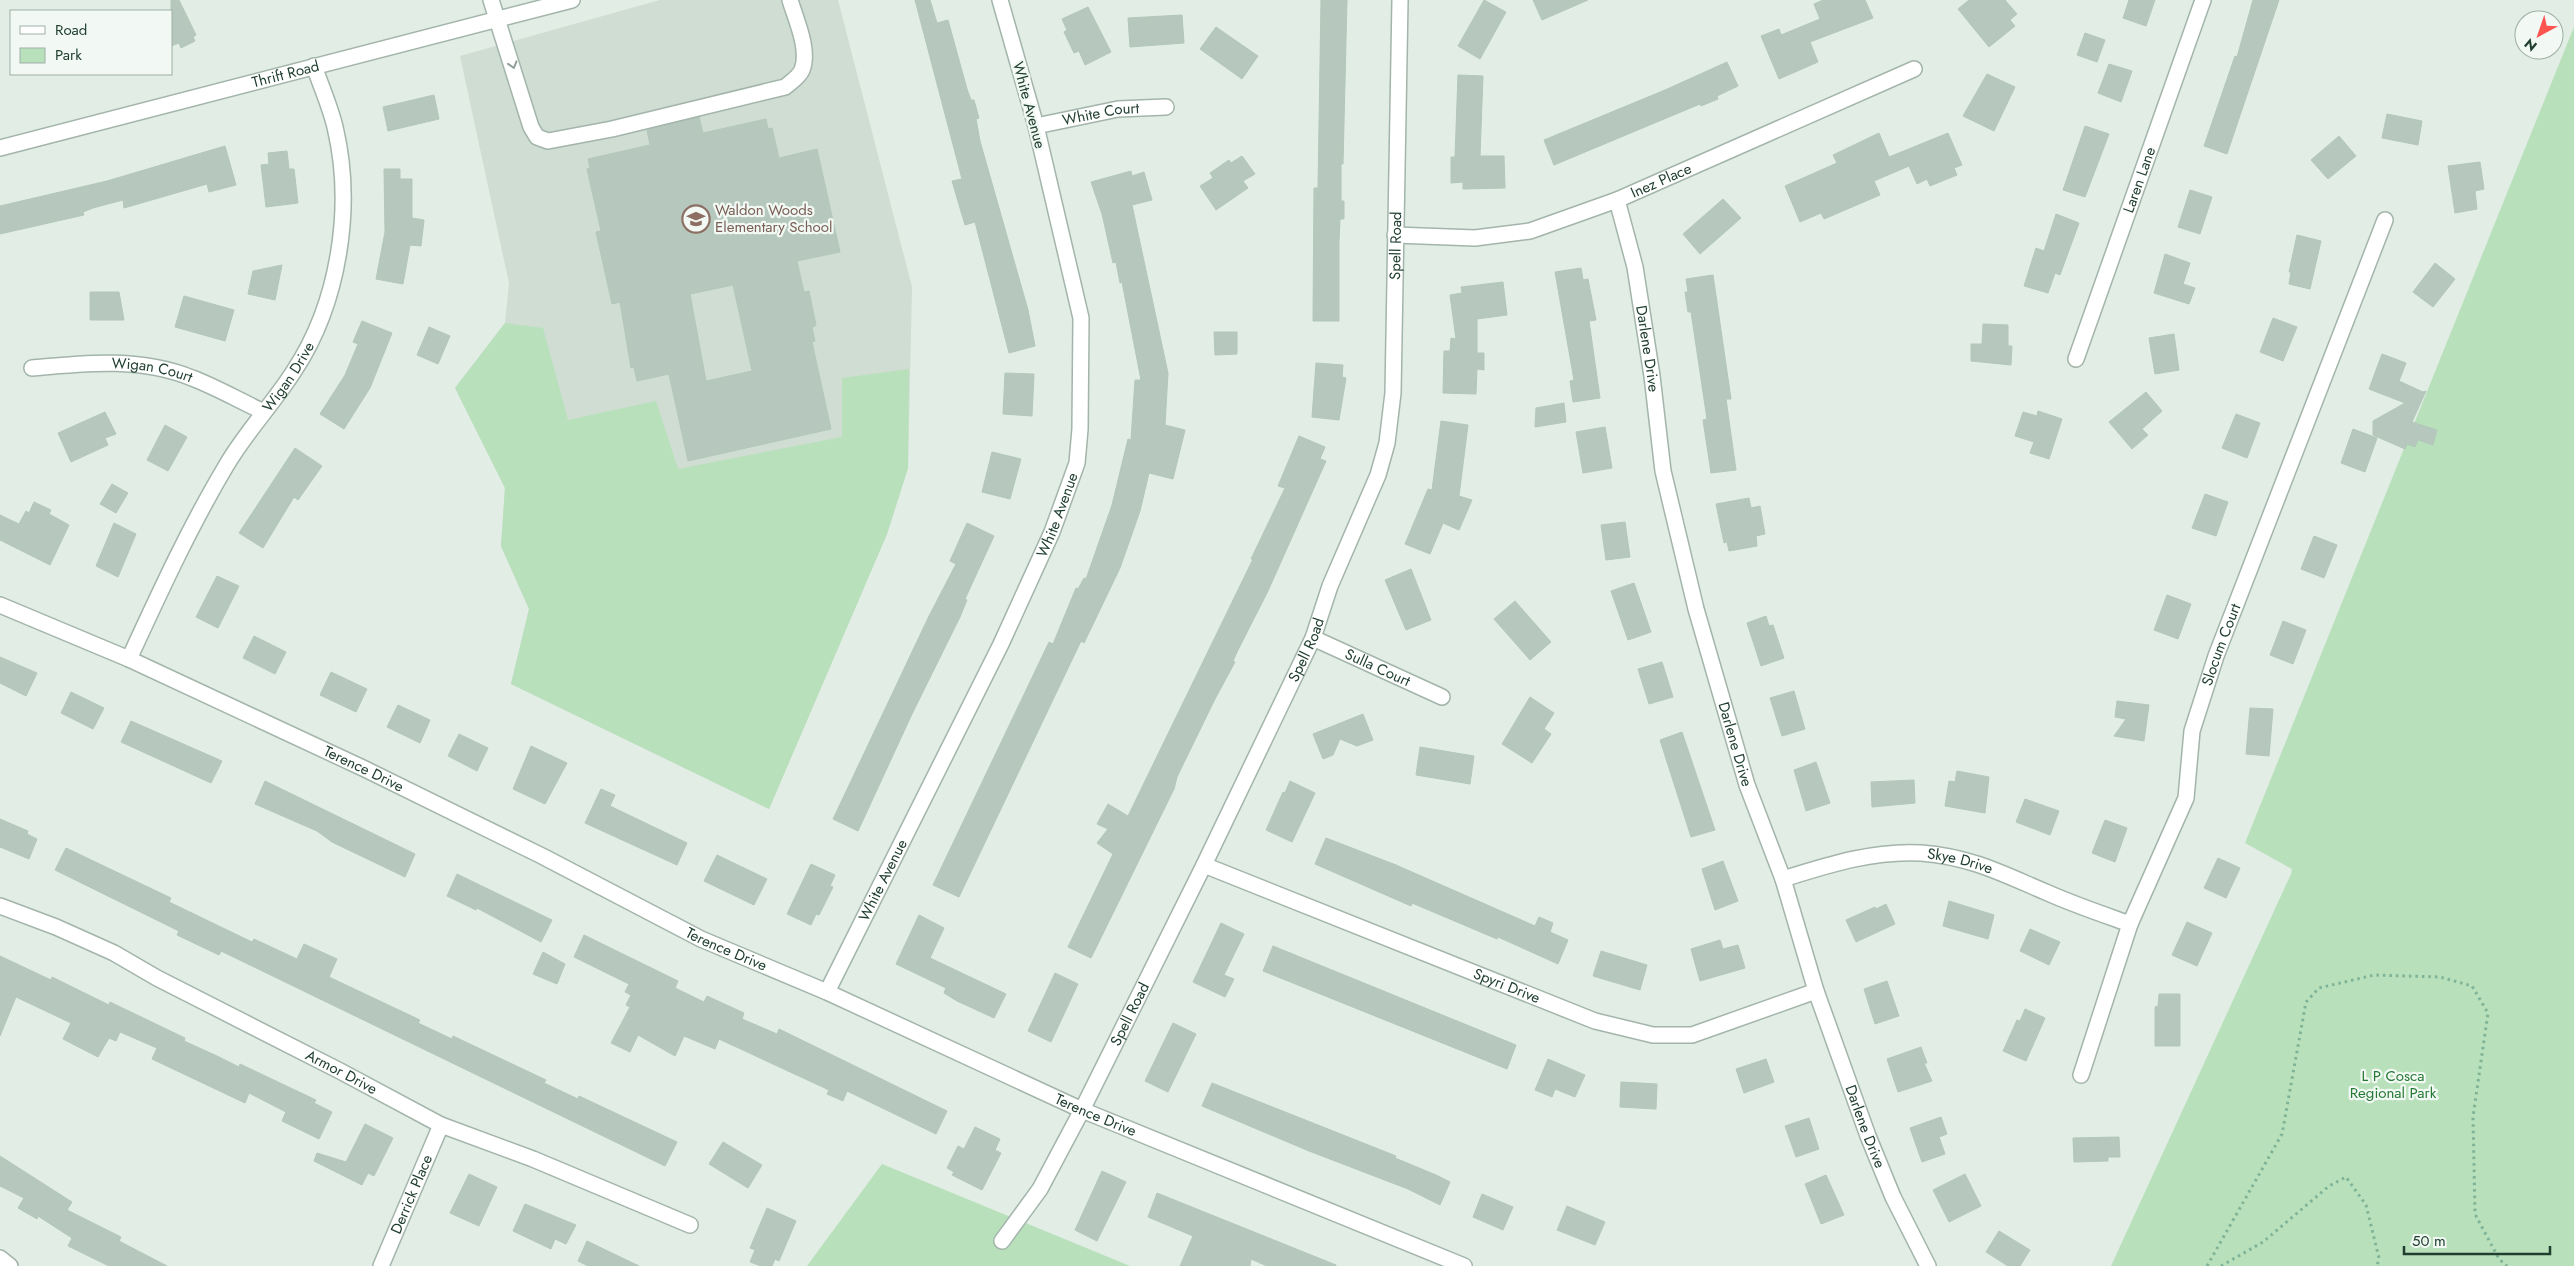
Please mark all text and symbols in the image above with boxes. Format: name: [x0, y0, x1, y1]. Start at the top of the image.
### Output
legend: [10, 10, 172, 75]
north arrow: [2514, 10, 2564, 60]
text: Road: [55, 19, 87, 41]
text: N: [2520, 34, 2541, 56]
text: Park: [55, 44, 82, 66]
street label: Thrift Road: [250, 55, 322, 93]
street label: White Avenue: [1007, 59, 1051, 151]
one-way arrow: [507, 61, 517, 69]
street label: White Court: [1060, 97, 1140, 131]
street label: Laren Lane: [2118, 144, 2161, 216]
street label: Inez Place: [1627, 157, 1695, 204]
place label: Waldon Woods Elementary School: [715, 199, 832, 238]
school or university icon: Waldon Woods Elementary School: [681, 204, 711, 234]
street label: Spell Road: [1384, 211, 1407, 280]
street label: Darlene Drive: [1630, 304, 1665, 393]
street label: Wigan Drive: [257, 338, 320, 417]
street label: Wigan Court: [111, 352, 196, 388]
street label: White Avenue: [1031, 469, 1084, 561]
street label: Slocum Court: [2196, 600, 2246, 689]
street label: Spell Road: [1282, 615, 1330, 686]
street label: Sulla Court: [1341, 643, 1414, 692]
street label: Darlene Drive: [1712, 699, 1758, 789]
street label: Terence Drive: [320, 740, 408, 798]
street label: White Avenue: [853, 835, 913, 925]
street label: Skye Drive: [1926, 843, 1996, 880]
street label: Terence Drive: [682, 922, 770, 977]
street label: Spyri Drive: [1470, 963, 1544, 1009]
street label: Spell Road: [1105, 979, 1155, 1050]
street label: Armor Drive: [302, 1044, 381, 1100]
park label: L P Cosca Regional Park: [2350, 1065, 2437, 1104]
street label: Darlene Drive: [1840, 1082, 1891, 1172]
street label: Terence Drive: [1051, 1088, 1140, 1142]
street label: Derrick Place: [385, 1151, 438, 1237]
scale bar: [2404, 1224, 2550, 1256]
text: 50 m: [2412, 1230, 2446, 1252]

